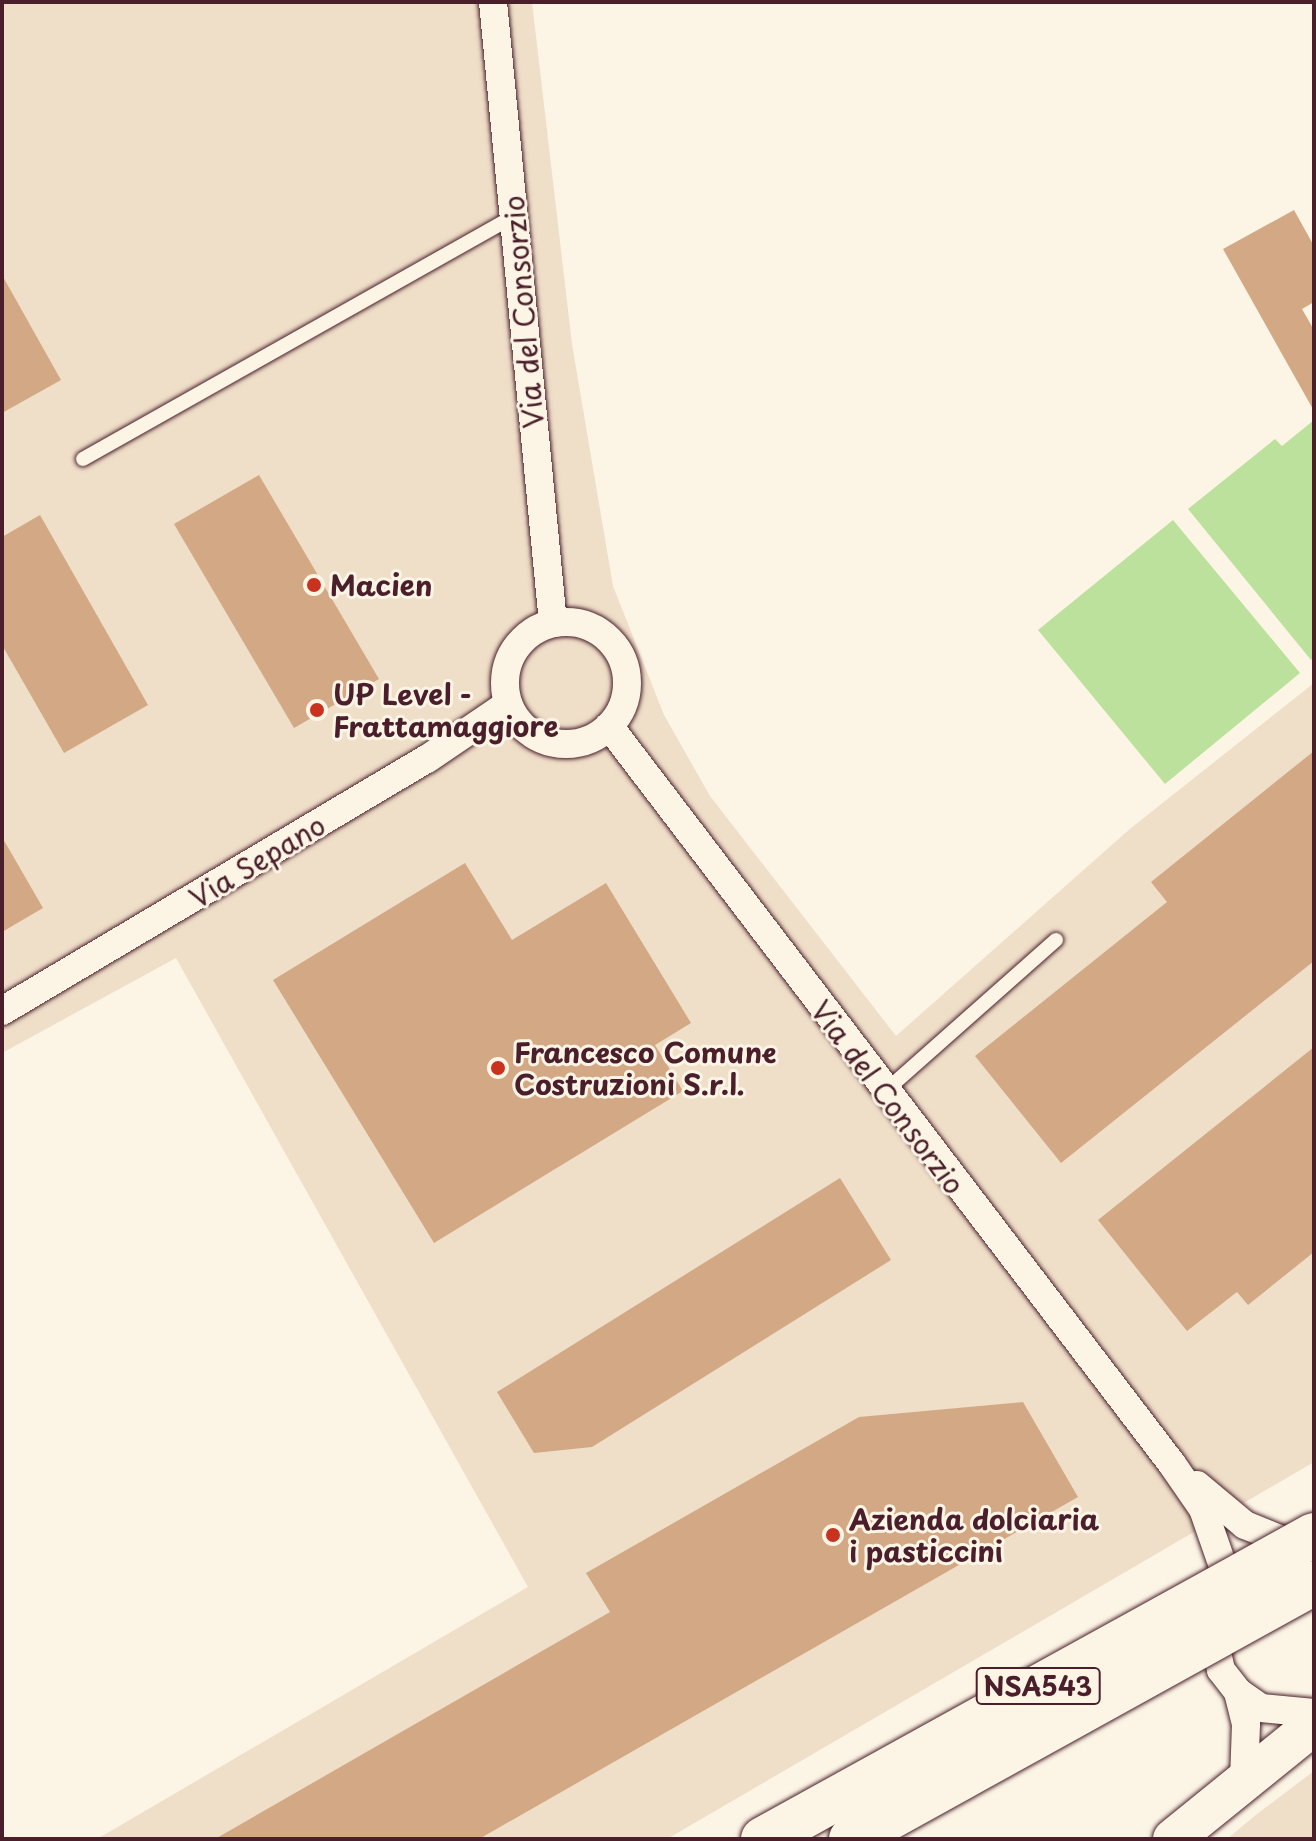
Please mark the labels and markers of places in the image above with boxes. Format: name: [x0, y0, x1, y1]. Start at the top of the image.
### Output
place label: Macien: [330, 568, 432, 602]
marker: Macien: [305, 576, 323, 594]
place label: UP Level - Frattamaggiore: [333, 677, 559, 743]
marker: UP Level - Frattamaggiore: [308, 701, 326, 719]
place label: Francesco Comune Costruzioni S.r.l.: [514, 1035, 777, 1101]
marker: Francesco Comune Costruzioni S.r.l.: [489, 1059, 507, 1077]
place label: Azienda dolciaria i pasticcini: [849, 1502, 1100, 1568]
marker: Azienda dolciaria i pasticcini: [824, 1526, 842, 1544]

